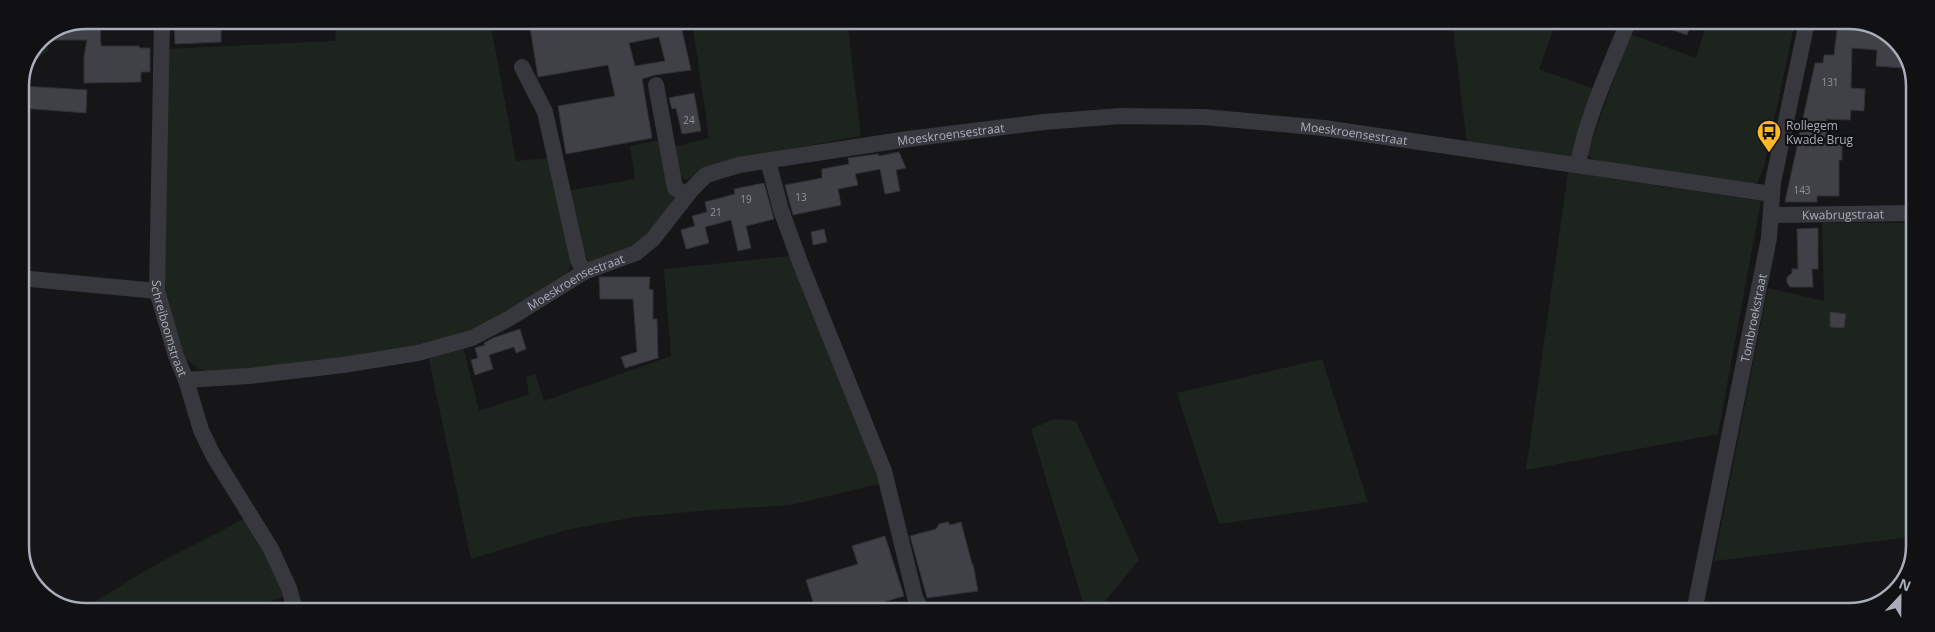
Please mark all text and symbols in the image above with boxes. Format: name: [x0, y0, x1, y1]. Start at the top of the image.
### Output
house number: 131: [1821, 75, 1839, 89]
house number: 24: [683, 113, 695, 127]
street label: Moeskroensestraat: [1300, 117, 1409, 149]
place label: Rollegem Kwade Brug: [1786, 117, 1854, 148]
street label: Moeskroensestraat: [896, 119, 1005, 149]
bus stop icon: Rollegem Kwade Brug: [1756, 119, 1782, 153]
house number: 143: [1793, 183, 1811, 197]
house number: 13: [795, 190, 807, 204]
house number: 19: [740, 192, 752, 206]
house number: 21: [710, 205, 722, 219]
street label: Kwabrugstraat: [1802, 205, 1884, 223]
street label: Moeskroensestraat: [524, 250, 627, 314]
street label: Tombroekstraat: [1736, 272, 1770, 364]
street label: Schreiboomstraat: [148, 280, 192, 379]
north arrow: [1875, 572, 1925, 622]
text: N: [1896, 574, 1914, 595]

